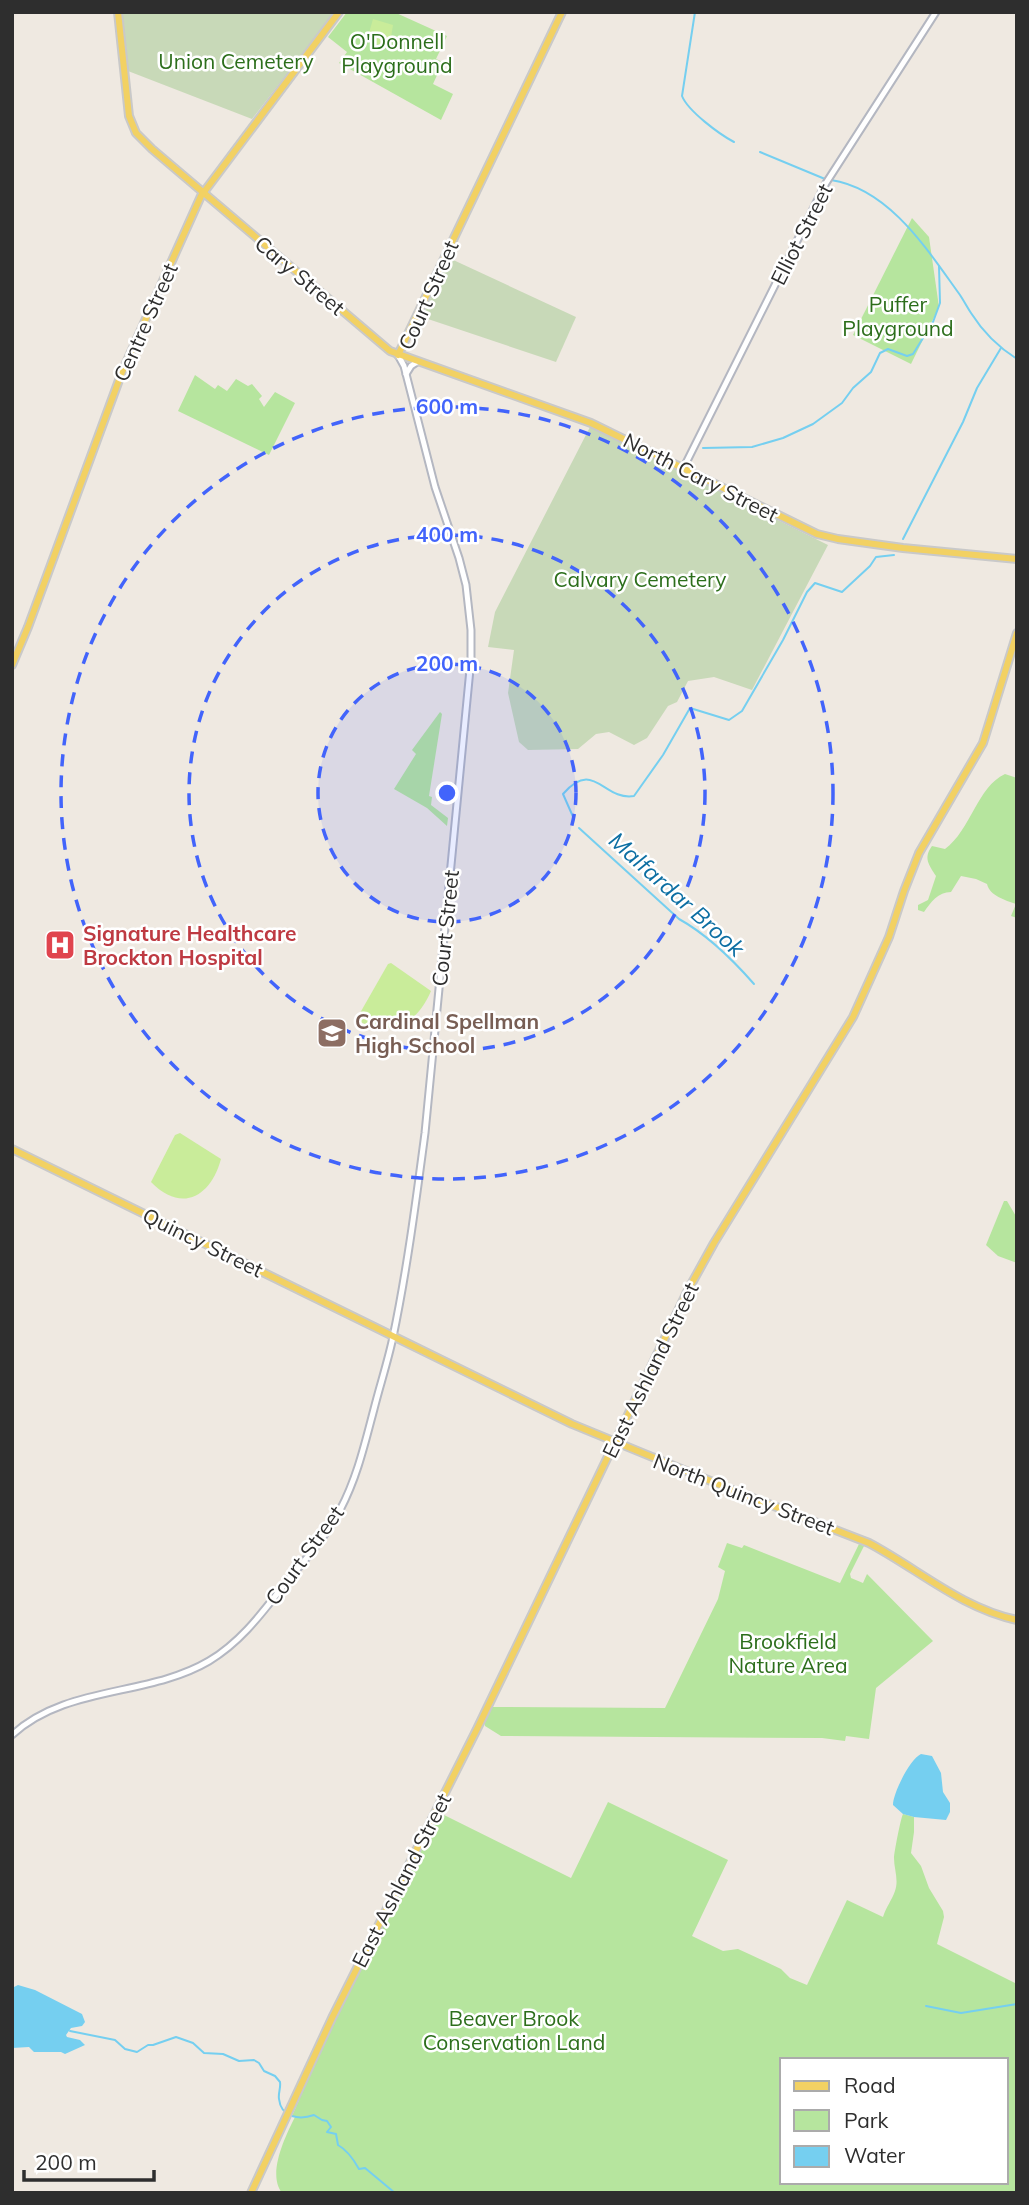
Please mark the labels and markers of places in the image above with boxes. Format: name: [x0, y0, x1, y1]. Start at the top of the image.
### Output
centre of rings: [435, 781, 459, 805]
place label: Signature Healthcare Brockton Hospital: [83, 920, 297, 970]
hospital icon: Signature Healthcare Brockton Hospital: [43, 928, 77, 962]
place label: Cardinal Spellman High School: [355, 1008, 539, 1058]
school or university icon: Cardinal Spellman High School: [315, 1016, 349, 1050]

